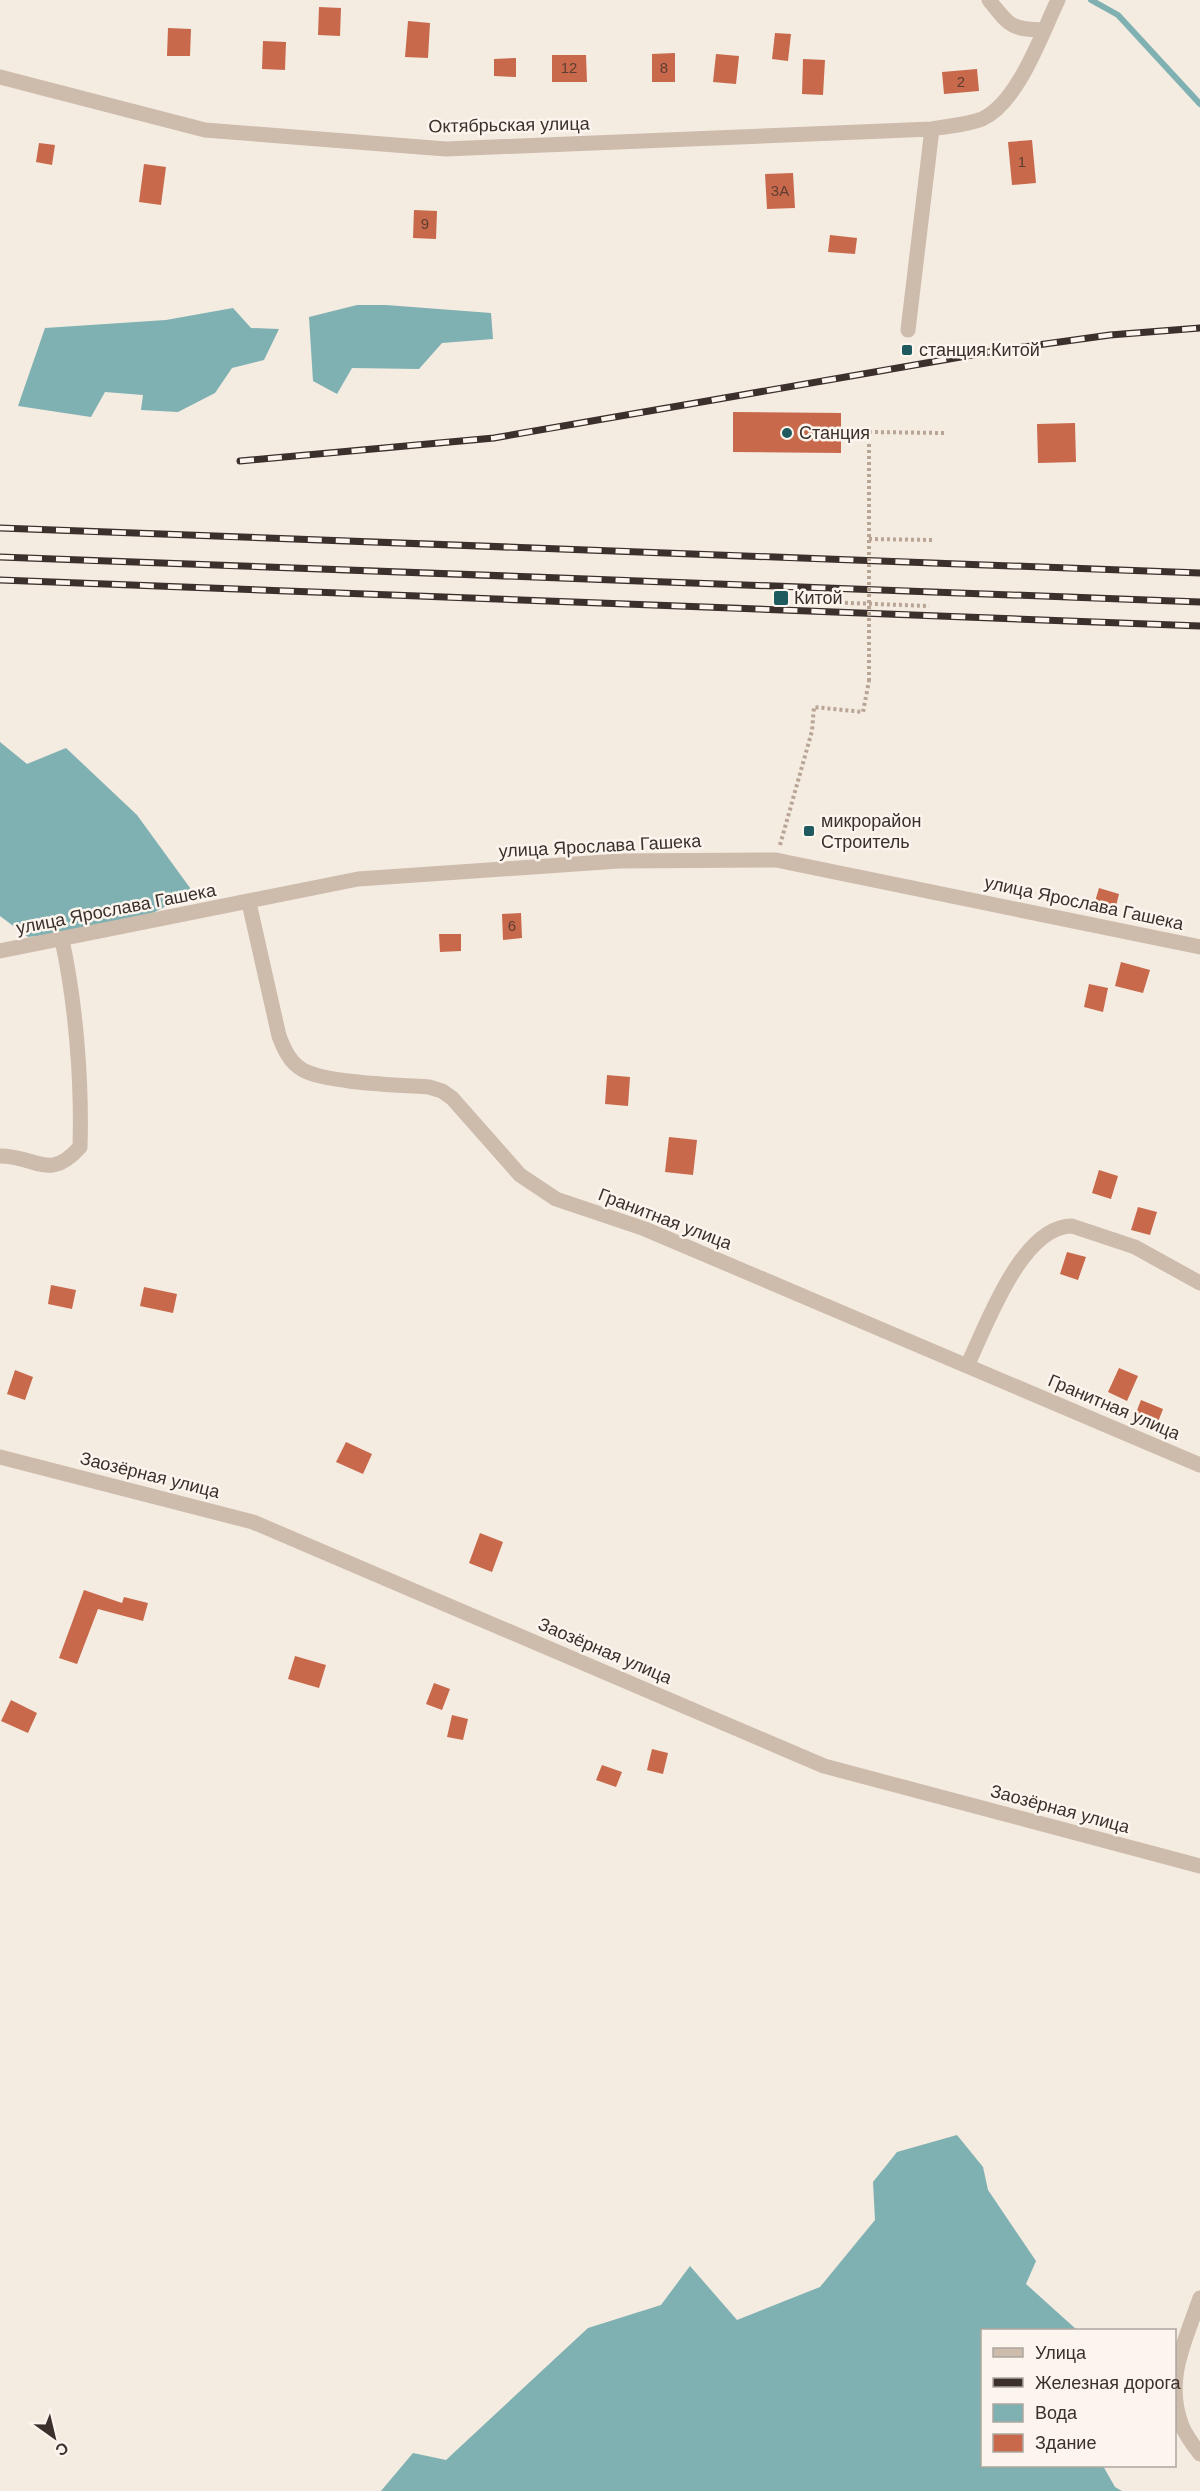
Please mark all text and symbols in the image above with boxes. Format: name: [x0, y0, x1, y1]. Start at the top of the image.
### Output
house number: 12: [561, 59, 577, 76]
house number: 8: [660, 59, 668, 76]
house number: 2: [957, 73, 965, 90]
street label: Октябрьская улица: [428, 114, 591, 136]
house number: 1: [1018, 153, 1026, 170]
house number: 3А: [771, 182, 789, 199]
house number: 9: [421, 215, 429, 232]
place label: станция Китой: [919, 340, 1040, 360]
marker: станция Китой: [900, 343, 914, 357]
place label: Станция: [799, 423, 870, 443]
marker: Станция: [780, 426, 794, 440]
place label: Китой: [794, 588, 843, 608]
marker: Китой: [772, 589, 790, 607]
place label: микрорайон Строитель: [821, 811, 921, 852]
marker: микрорайон Строитель: [802, 824, 816, 838]
street label: улица Ярослава Гашека: [498, 831, 703, 861]
street label: улица Ярослава Гашека: [983, 872, 1186, 934]
street label: улица Ярослава Гашека: [15, 880, 218, 938]
house number: 6: [508, 917, 516, 934]
street label: Гранитная улица: [596, 1184, 735, 1254]
street label: Гранитная улица: [1045, 1370, 1184, 1444]
street label: Заозёрная улица: [78, 1448, 223, 1502]
street label: Заозёрная улица: [535, 1614, 676, 1689]
street label: Заозёрная улица: [988, 1781, 1133, 1837]
legend: [981, 2329, 1176, 2467]
text: Улица: [1035, 2343, 1087, 2363]
text: Железная дорога: [1035, 2373, 1182, 2393]
text: Вода: [1035, 2403, 1078, 2423]
north arrow: [24, 2407, 84, 2467]
text: Здание: [1035, 2433, 1096, 2453]
text: С: [52, 2439, 72, 2460]

